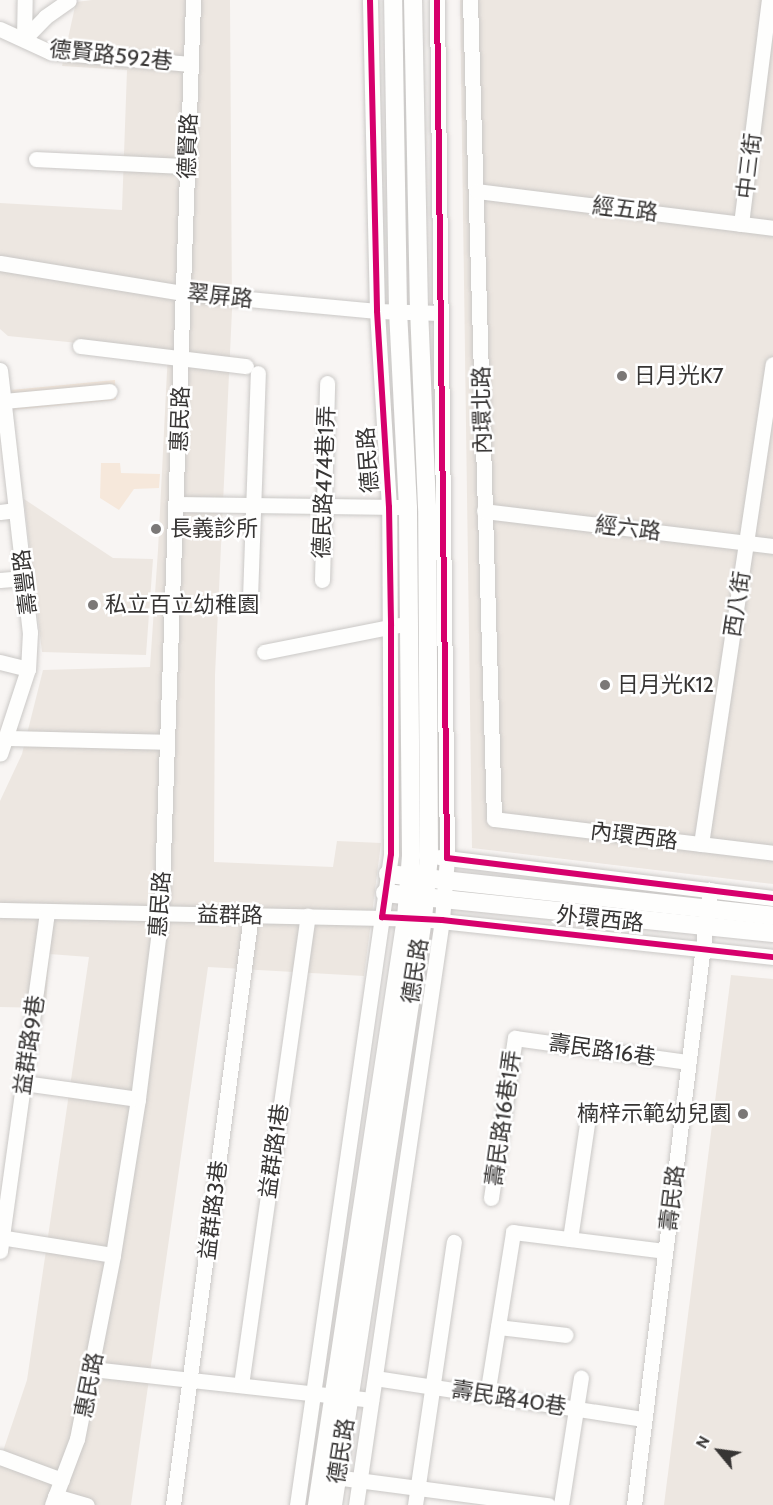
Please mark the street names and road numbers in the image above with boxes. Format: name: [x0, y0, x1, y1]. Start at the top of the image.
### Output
street label: 德賢路592巷: [48, 35, 174, 75]
street label: 德賢路: [174, 113, 202, 179]
street label: 中三街: [732, 132, 766, 200]
street label: 經五路: [591, 192, 659, 226]
street label: 翠屏路: [186, 279, 254, 313]
street label: 內環北路: [468, 366, 496, 454]
street label: 惠民路: [166, 386, 194, 452]
street label: 德民路474巷1弄: [308, 405, 340, 559]
street label: 德民路: [353, 426, 383, 494]
street label: 經六路: [594, 511, 662, 545]
street label: 壽豐路: [8, 548, 42, 616]
street label: 西八街: [719, 569, 755, 639]
street label: 內環西路: [589, 818, 679, 854]
street label: 惠民路: [145, 870, 175, 938]
street label: 益群路: [197, 901, 263, 929]
street label: 外環西路: [555, 901, 645, 937]
street label: 德民路: [397, 936, 433, 1006]
street label: 益群路9巷: [9, 993, 49, 1097]
street label: 壽民路16巷: [547, 1029, 657, 1071]
street label: 壽民路16巷1弄: [480, 1048, 526, 1188]
street label: 益群路1巷: [254, 1102, 294, 1200]
street label: 益群路3巷: [194, 1159, 232, 1261]
street label: 壽民路: [655, 1164, 689, 1232]
street label: 惠民路: [70, 1350, 108, 1420]
street label: 壽民路40巷: [450, 1376, 568, 1420]
street label: 德民路: [323, 1416, 359, 1486]

